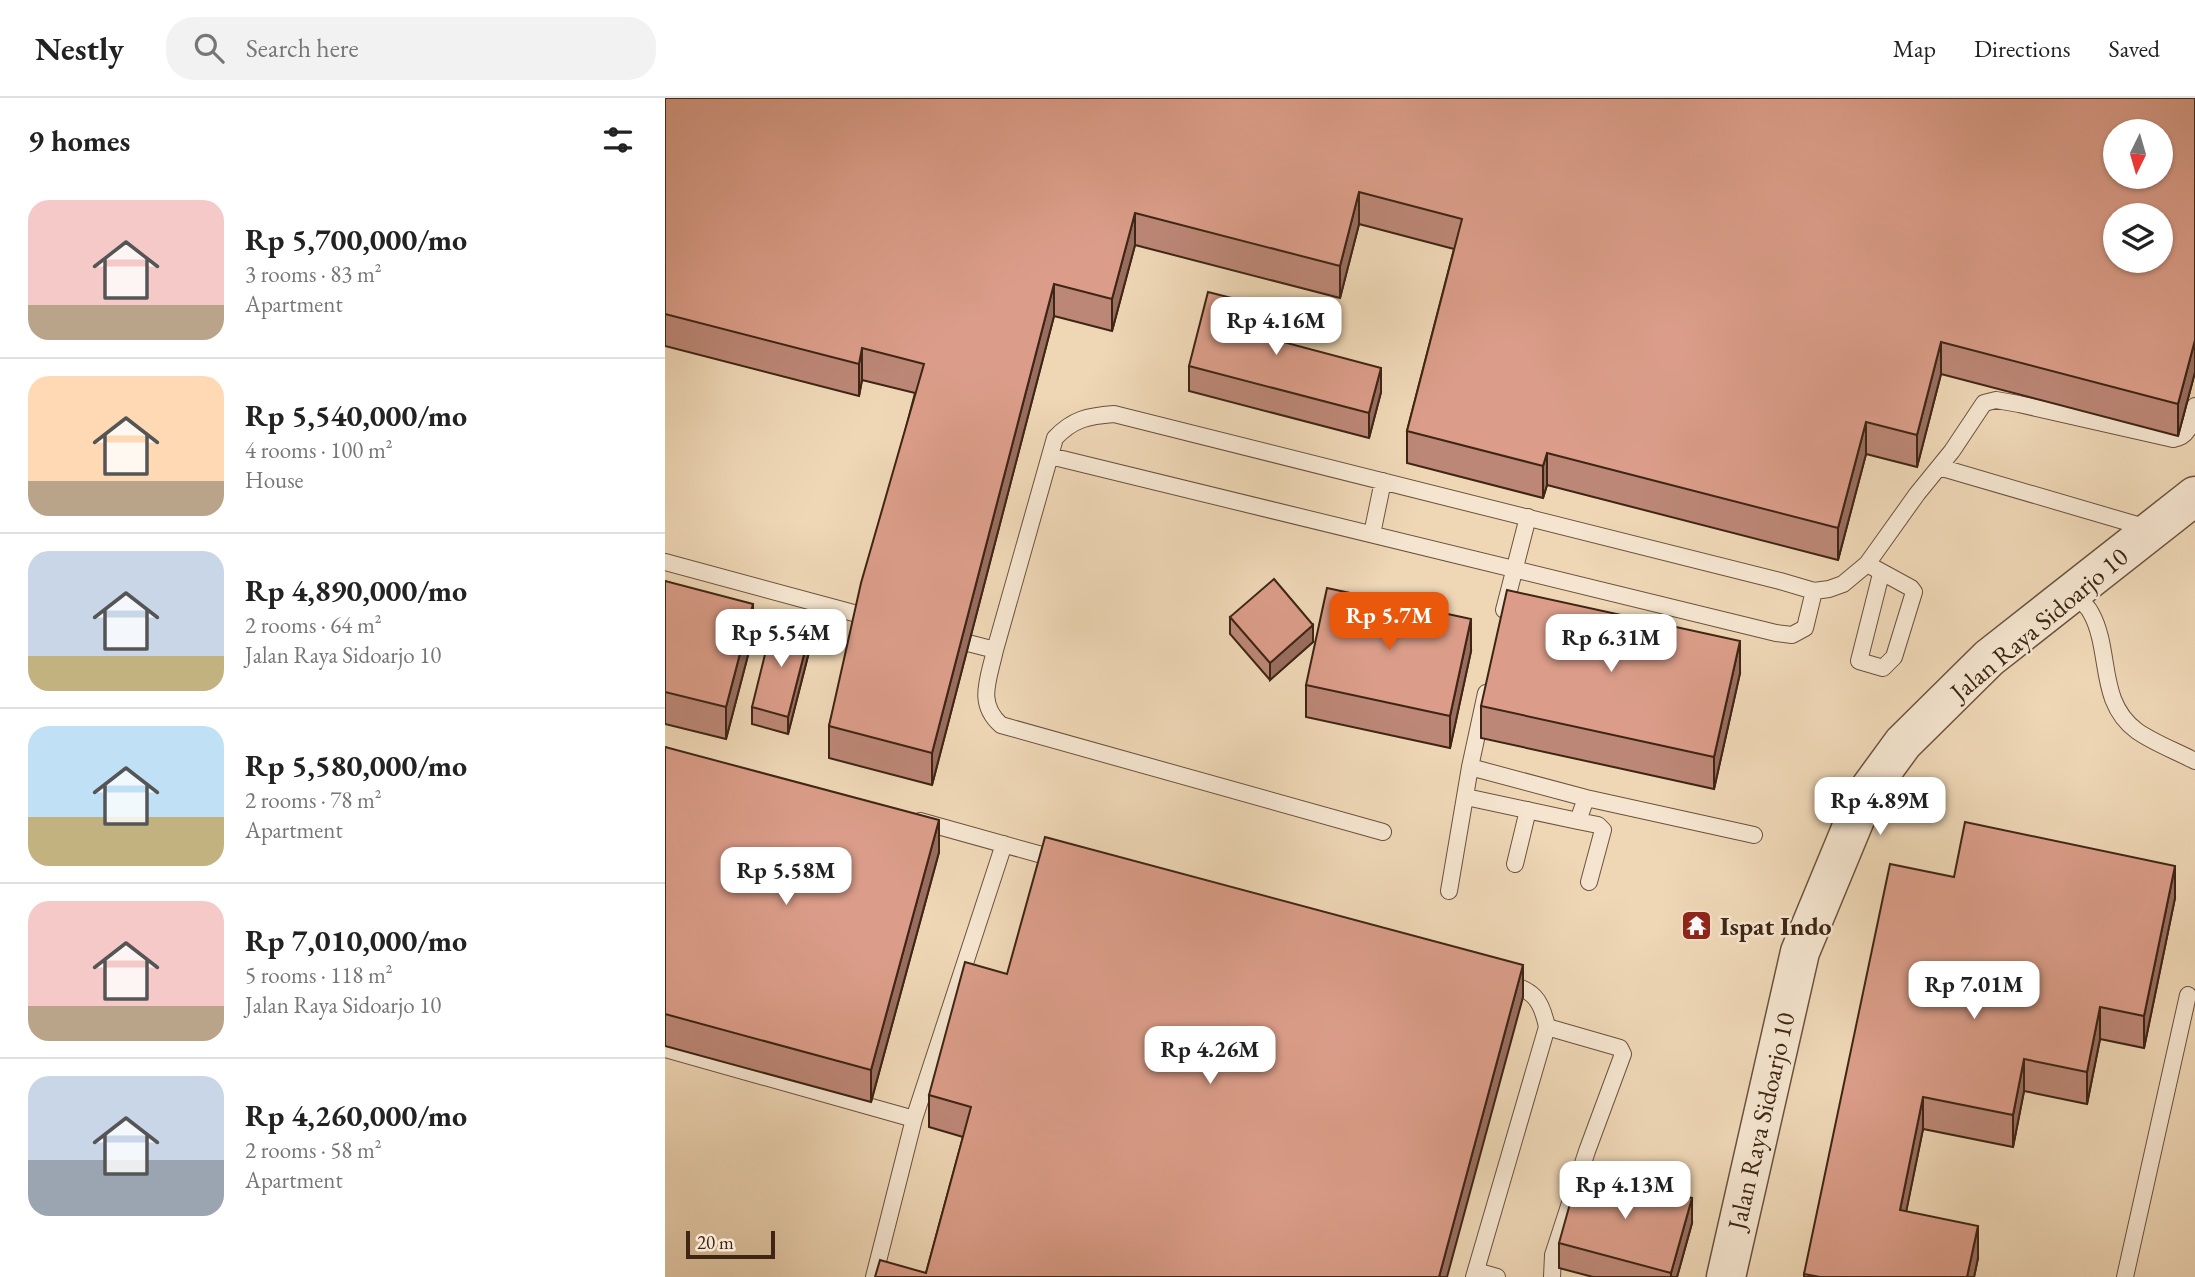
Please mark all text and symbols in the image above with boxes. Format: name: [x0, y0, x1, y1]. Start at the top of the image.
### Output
search box: [166, 17, 656, 80]
text: Nestly: [35, 27, 124, 70]
icon: search: [190, 29, 228, 67]
text: Search here: [246, 31, 359, 65]
text: Map: [1893, 33, 1936, 64]
text: Directions: [1974, 33, 2071, 64]
text: Saved: [2109, 33, 2160, 64]
north arrow: [2103, 119, 2173, 189]
map controls: [2103, 119, 2173, 273]
text: 9 homes: [28, 121, 130, 160]
icon: filters: [599, 121, 637, 159]
button: layers: [2103, 203, 2173, 273]
text: Rp 5,700,000/mo: [245, 220, 467, 259]
icon: home: [84, 228, 168, 312]
text: 3 rooms · 83 m²: [245, 259, 382, 289]
text: Apartment: [245, 289, 343, 319]
pin: Rp 4.16M: [1204, 298, 1348, 357]
text: Rp 4.16M: [1227, 305, 1325, 335]
text: Rp 5,540,000/mo: [245, 396, 467, 435]
icon: home: [84, 404, 168, 488]
text: 4 rooms · 100 m²: [245, 435, 393, 465]
text: House: [245, 465, 304, 495]
street label: Jalan Raya Sidoarjo 10: [1942, 540, 2135, 710]
text: Rp 4,890,000/mo: [245, 571, 467, 610]
icon: home: [84, 579, 168, 663]
pin: Rp 5.7M: [1324, 592, 1454, 652]
text: Rp 5.7M: [1346, 600, 1432, 630]
text: 2 rooms · 64 m²: [245, 610, 382, 640]
pin: Rp 5.54M: [709, 610, 853, 669]
pin: Rp 6.31M: [1539, 614, 1683, 674]
text: Rp 5.54M: [732, 617, 830, 647]
text: Rp 6.31M: [1562, 622, 1660, 652]
text: Jalan Raya Sidoarjo 10: [245, 640, 441, 670]
text: Rp 5,580,000/mo: [245, 746, 467, 785]
icon: home: [84, 754, 168, 838]
pin: Rp 4.89M: [1808, 778, 1952, 837]
text: 2 rooms · 78 m²: [245, 785, 382, 815]
text: Rp 4.89M: [1831, 785, 1929, 815]
text: Apartment: [245, 815, 343, 845]
pin: Rp 5.58M: [714, 848, 858, 907]
text: Rp 5.58M: [737, 855, 835, 885]
temple icon: Ispat Indo: [1680, 909, 1714, 943]
place label: Ispat Indo: [1720, 909, 1832, 943]
text: Rp 7,010,000/mo: [245, 921, 467, 960]
icon: home: [84, 929, 168, 1013]
text: 5 rooms · 118 m²: [245, 960, 393, 990]
pin: Rp 7.01M: [1902, 962, 2046, 1021]
text: Rp 7.01M: [1925, 969, 2023, 999]
text: Jalan Raya Sidoarjo 10: [245, 990, 441, 1020]
street label: Jalan Raya Sidoarjo 10: [1719, 1009, 1803, 1235]
pin: Rp 4.26M: [1138, 1026, 1282, 1086]
text: Rp 4.26M: [1161, 1034, 1259, 1064]
text: Rp 4,260,000/mo: [245, 1096, 467, 1135]
icon: home: [84, 1104, 168, 1188]
text: 2 rooms · 58 m²: [245, 1135, 382, 1165]
pin: Rp 4.13M: [1553, 1162, 1697, 1221]
text: Apartment: [245, 1165, 343, 1195]
text: Rp 4.13M: [1576, 1169, 1674, 1199]
scale bar: [686, 1228, 775, 1260]
text: 20 m: [697, 1230, 734, 1255]

